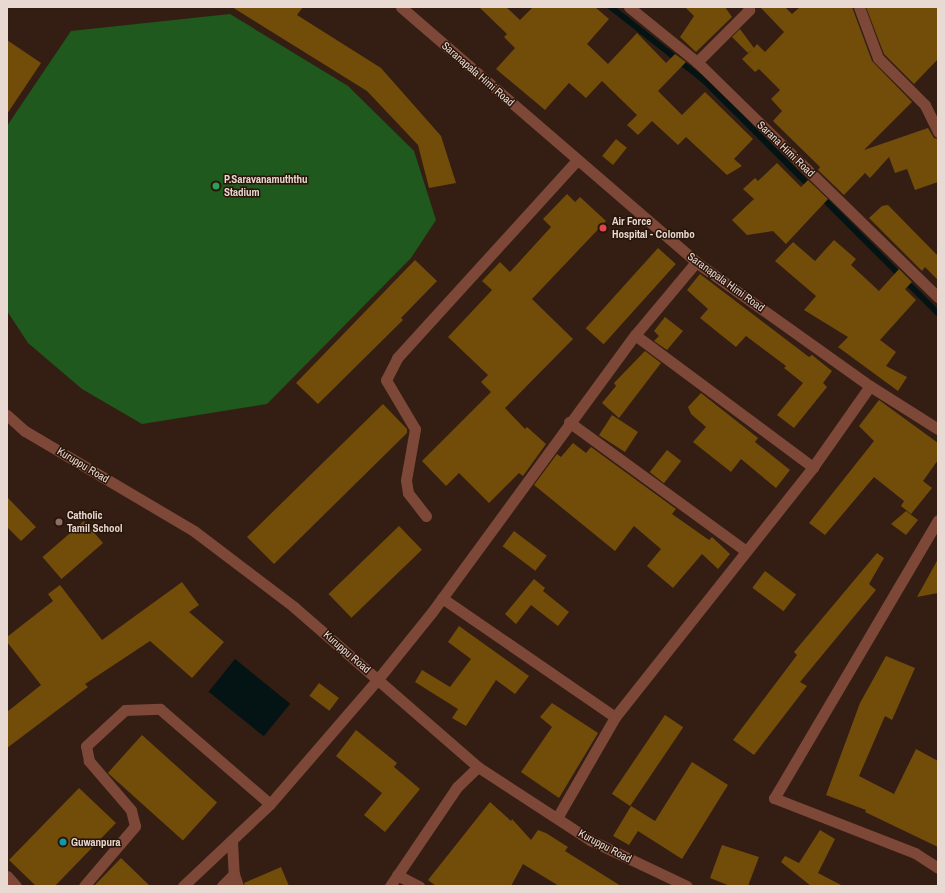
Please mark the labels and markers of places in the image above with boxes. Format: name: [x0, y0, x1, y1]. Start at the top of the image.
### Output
place label: P.Saravanamuththu Stadium: [224, 173, 308, 199]
marker: P.Saravanamuththu Stadium: [211, 181, 221, 191]
place label: Air Force Hospital - Colombo: [612, 215, 695, 241]
marker: Air Force Hospital - Colombo: [597, 222, 609, 234]
place label: Catholic Tamil School: [67, 509, 122, 535]
marker: Catholic Tamil School: [54, 517, 64, 527]
place label: Guwanpura: [71, 835, 121, 849]
marker: Guwanpura: [58, 837, 68, 847]

